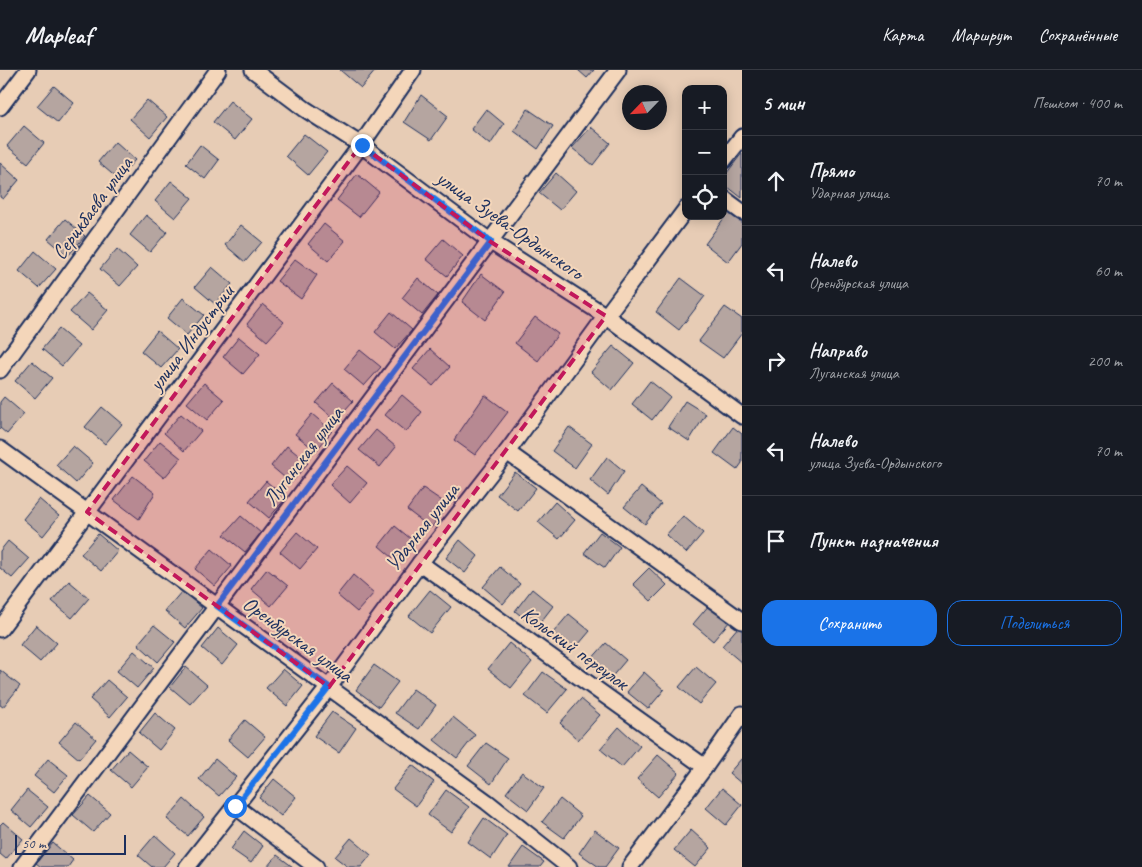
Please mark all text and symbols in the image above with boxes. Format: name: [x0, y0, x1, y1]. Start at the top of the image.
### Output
text: Mapleaf: [25, 20, 92, 50]
text: Карта: [882, 24, 923, 46]
text: Маршрут: [951, 24, 1011, 46]
text: Сохранённые: [1039, 24, 1117, 46]
north arrow: [622, 85, 667, 130]
map controls: [682, 85, 727, 220]
button: +: [682, 85, 727, 130]
text: 5 мин: [762, 90, 804, 116]
text: Пешком · 400 m: [1033, 93, 1122, 113]
button: −: [682, 130, 727, 175]
route end: [351, 134, 374, 157]
street label: Серикбаева улица: [46, 150, 139, 265]
text: Прямо: [809, 159, 854, 183]
street label: улица Зуева-Ордынского: [430, 163, 591, 287]
icon: ahead: [762, 167, 790, 195]
text: 70 m: [1095, 171, 1122, 191]
button: locate: [682, 175, 727, 220]
text: Ударная улица: [809, 183, 889, 203]
text: Налево: [809, 249, 857, 273]
icon: left: [762, 257, 790, 285]
text: 60 m: [1095, 261, 1122, 281]
text: Оренбурская улица: [809, 273, 908, 293]
street label: улица Индустрии: [142, 278, 241, 398]
text: Направо: [809, 339, 867, 363]
icon: right: [762, 347, 790, 375]
text: 200 m: [1088, 351, 1122, 371]
text: Луганская улица: [809, 363, 899, 383]
street label: Луганская улица: [257, 400, 350, 511]
text: Налево: [809, 429, 857, 453]
icon: left: [762, 437, 790, 465]
text: 70 m: [1095, 441, 1122, 461]
text: улица Зуева-Ордынского: [809, 453, 941, 473]
street label: Ударная улица: [380, 476, 466, 576]
icon: arrive: [762, 527, 790, 555]
text: Пункт назначения: [809, 529, 938, 553]
street label: Оренбурская улица: [238, 590, 360, 689]
street label: Кольский переулок: [516, 600, 636, 697]
button: Сохранить: [762, 600, 937, 646]
button: Поделиться: [947, 600, 1122, 646]
route start: [224, 795, 247, 818]
scale bar: [15, 832, 126, 855]
text: 50 m: [22, 835, 46, 852]

